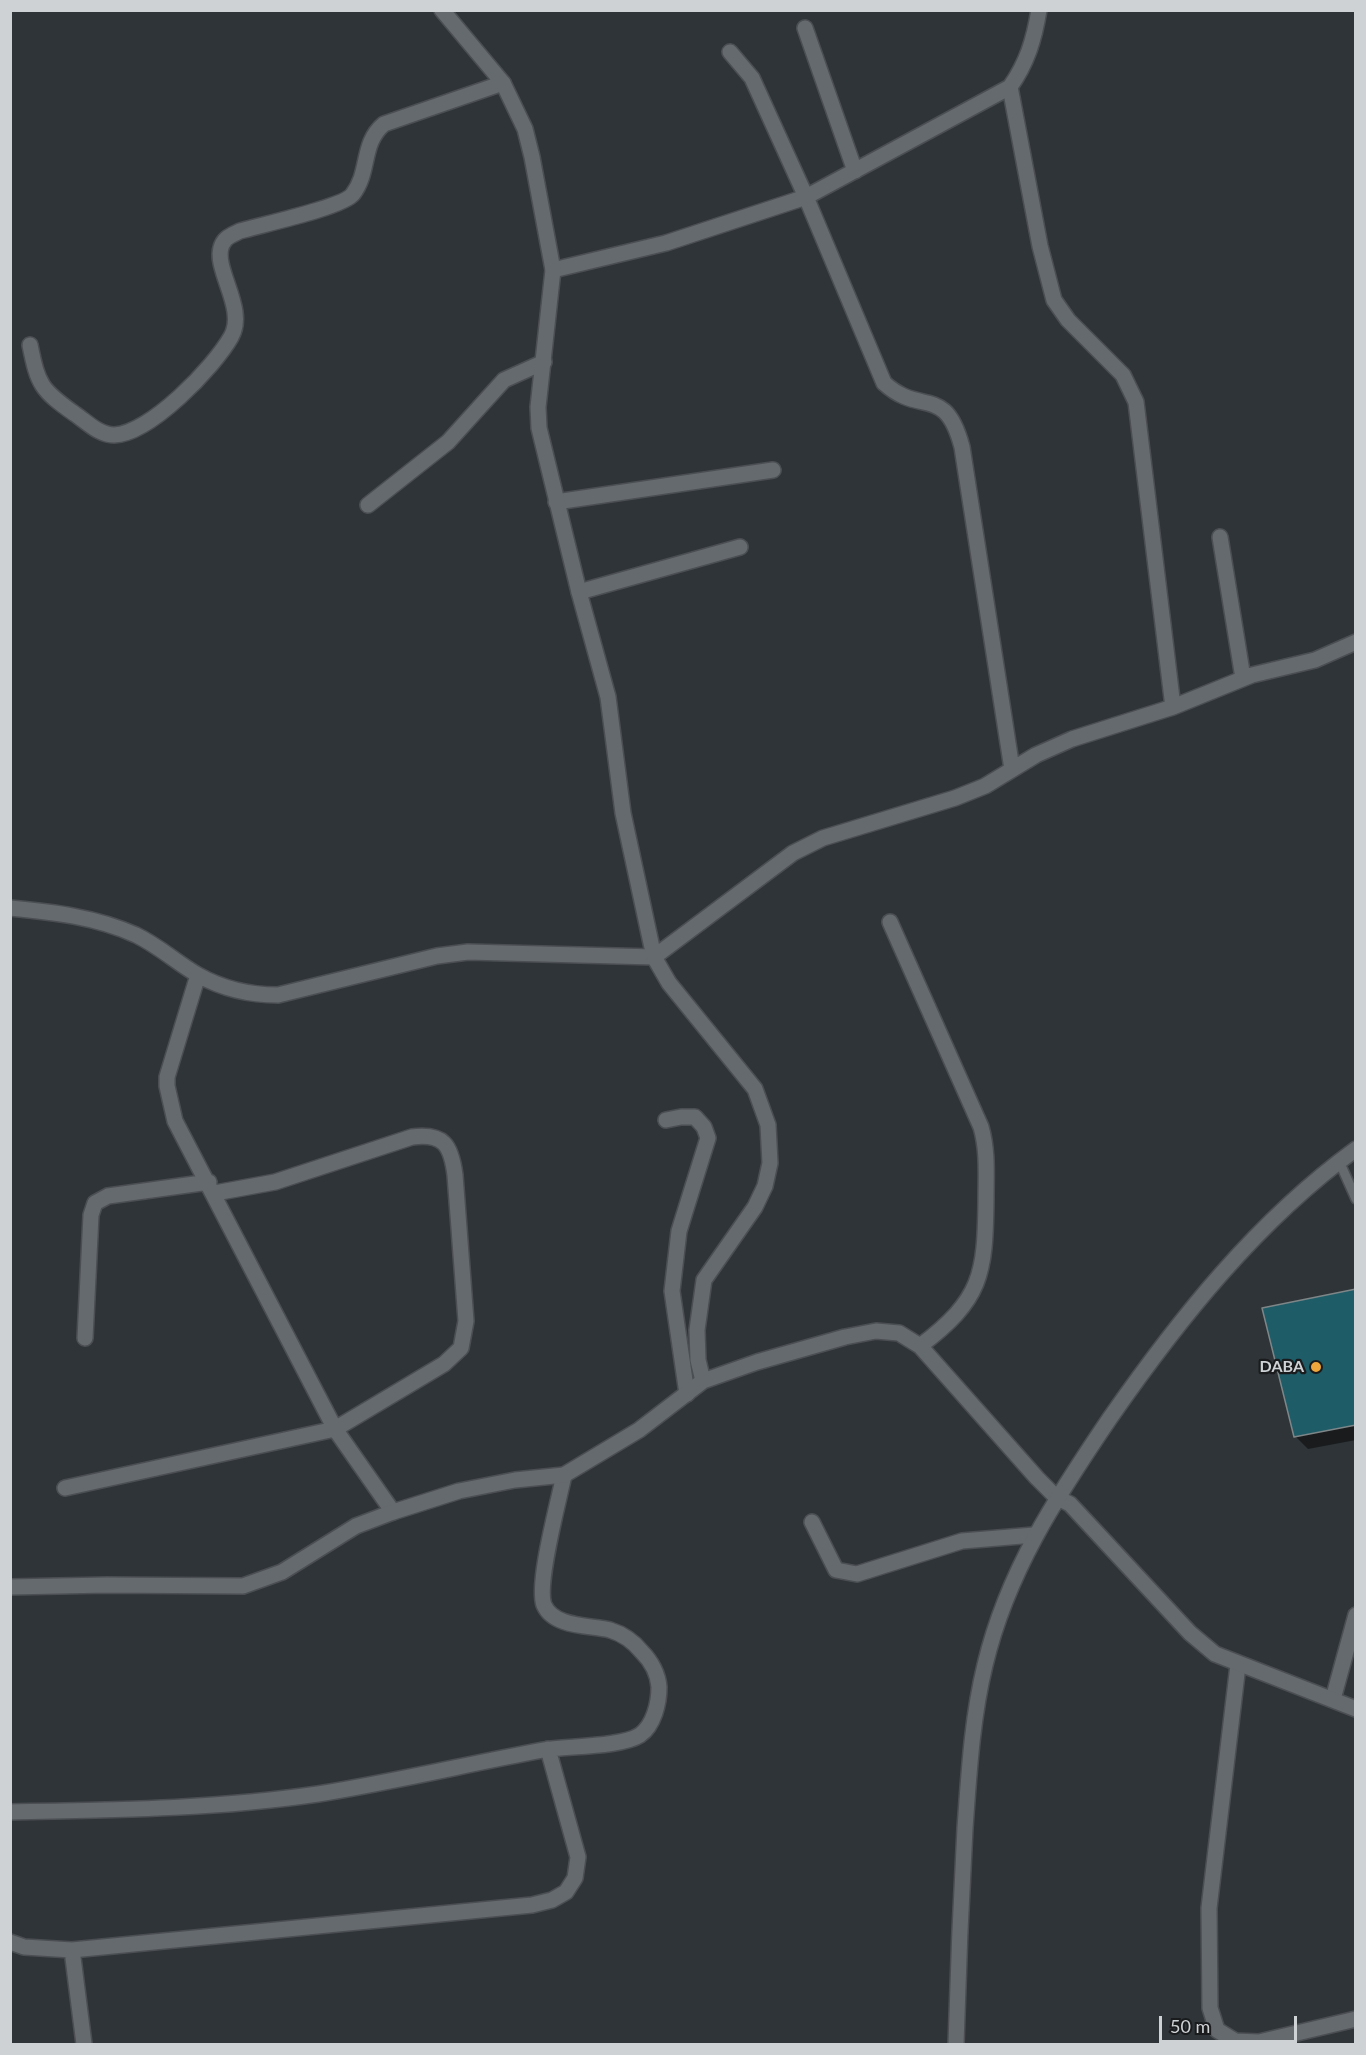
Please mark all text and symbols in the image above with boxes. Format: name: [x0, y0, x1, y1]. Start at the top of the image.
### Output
place label: DABA: [1260, 1357, 1304, 1377]
marker: DABA: [1309, 1360, 1323, 1374]
scale bar: [1162, 2004, 1300, 2042]
text: 50 m: [1170, 2015, 1210, 2037]

